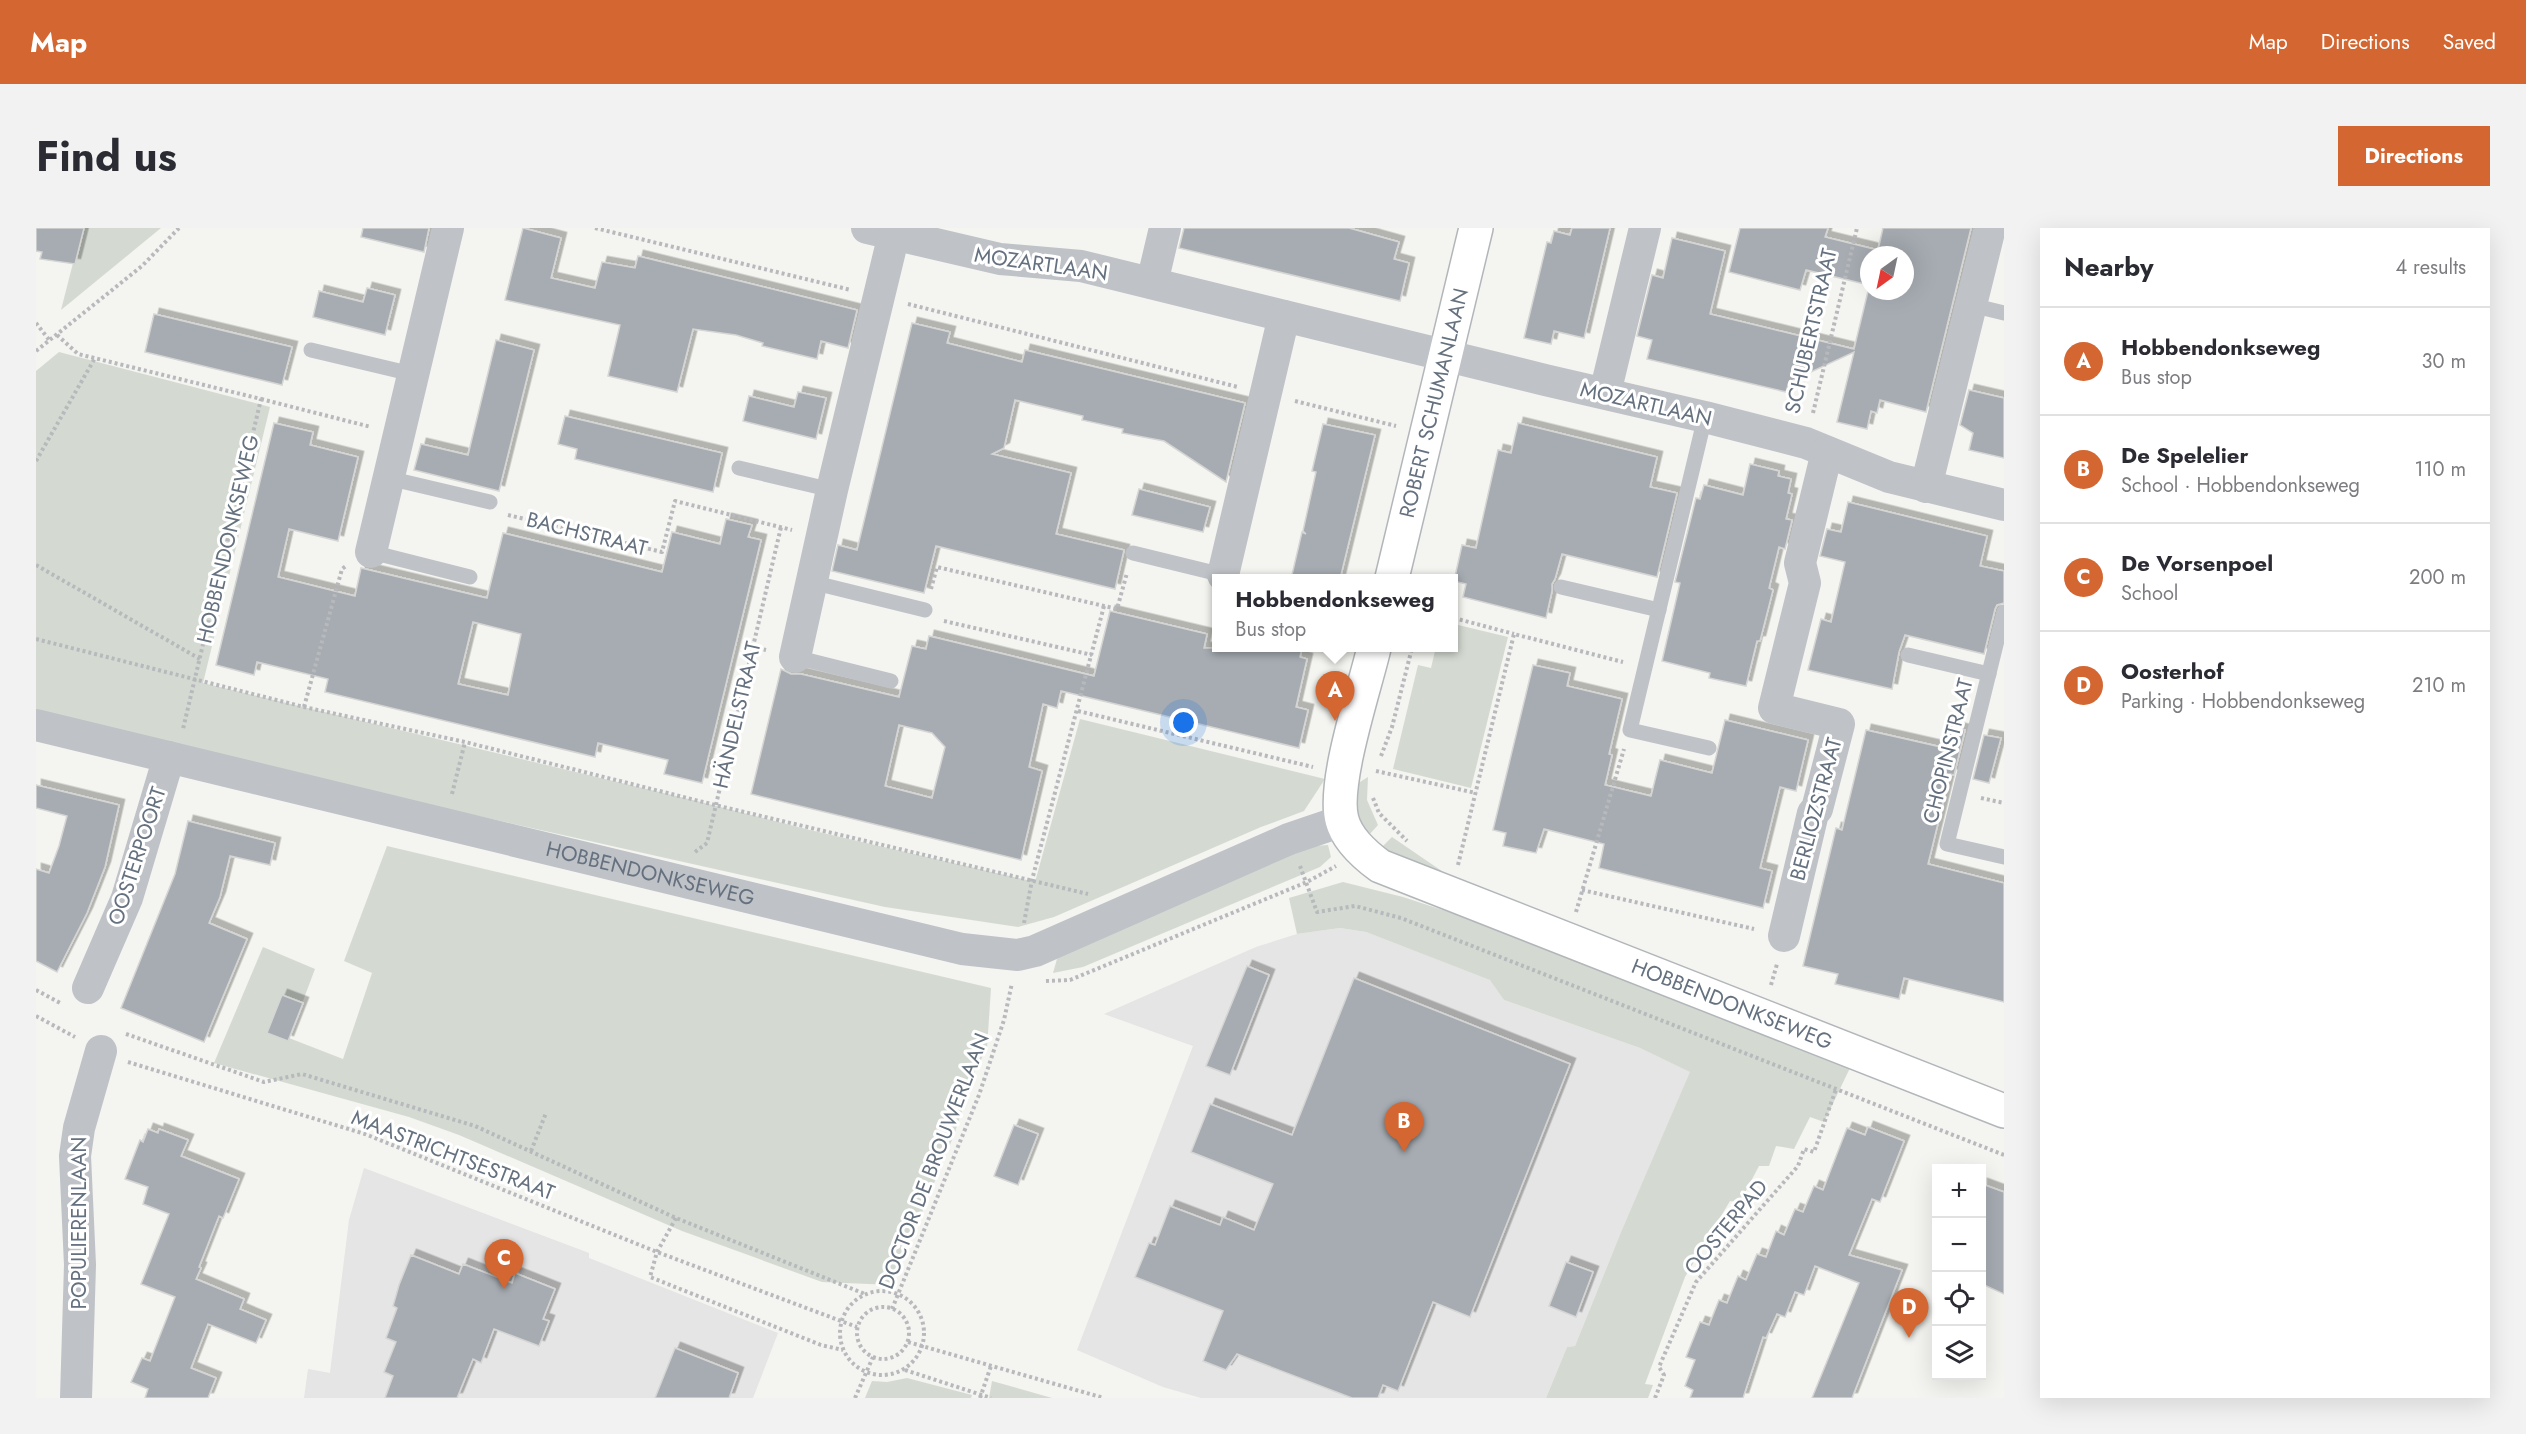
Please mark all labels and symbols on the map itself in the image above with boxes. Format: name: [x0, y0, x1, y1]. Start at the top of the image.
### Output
street label: MOZARTLAAN: [972, 240, 1110, 288]
street label: SCHUBERTSTRAAT: [1777, 245, 1845, 416]
north arrow: [1860, 246, 1914, 300]
street label: ROBERT SCHUMANLAAN: [1392, 285, 1476, 521]
street label: MOZARTLAAN: [1577, 374, 1715, 434]
street label: HOBBENDONKSEWEG: [189, 432, 267, 646]
street label: BACHSTRAAT: [523, 504, 651, 564]
street label: HÄNDELSTRAAT: [706, 638, 769, 792]
pin: A: [1316, 672, 1354, 721]
street label: CHOPINSTRAAT: [1915, 675, 1981, 827]
your location: [1169, 708, 1198, 737]
street label: BERLIOZSTRAAT: [1783, 734, 1850, 884]
street label: OOSTERPOORT: [100, 783, 174, 929]
street label: HOBBENDONKSEWEG: [543, 834, 758, 913]
street label: HOBBENDONKSEWEG: [1627, 951, 1837, 1057]
street label: DOCTOR DE BROUWERLAAN: [871, 1029, 997, 1293]
street label: MAASTRICHTSESTRAAT: [347, 1102, 559, 1208]
pin: B: [1384, 1102, 1424, 1152]
street label: POPULIERENLAAN: [64, 1136, 94, 1310]
street label: OOSTERPAD: [1677, 1173, 1775, 1281]
pin: C: [484, 1240, 524, 1289]
pin: D: [1890, 1288, 1928, 1338]

